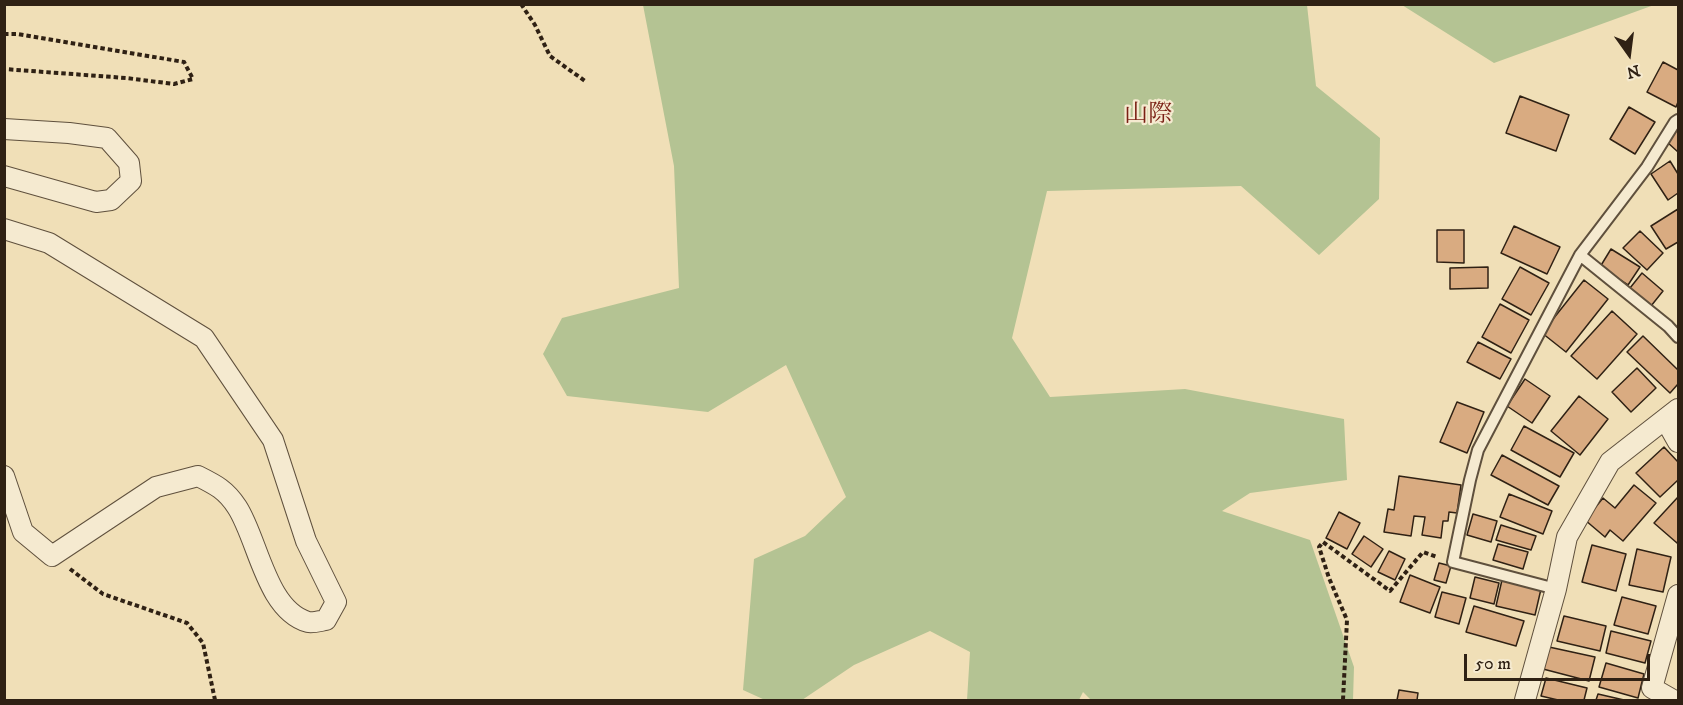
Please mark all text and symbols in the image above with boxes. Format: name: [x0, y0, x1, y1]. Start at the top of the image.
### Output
north arrow: [1599, 24, 1659, 84]
text: N: [1625, 60, 1642, 83]
district label: 山際: [1124, 102, 1172, 130]
scale bar: [1467, 642, 1653, 680]
text: 50 m: [1475, 653, 1511, 675]

